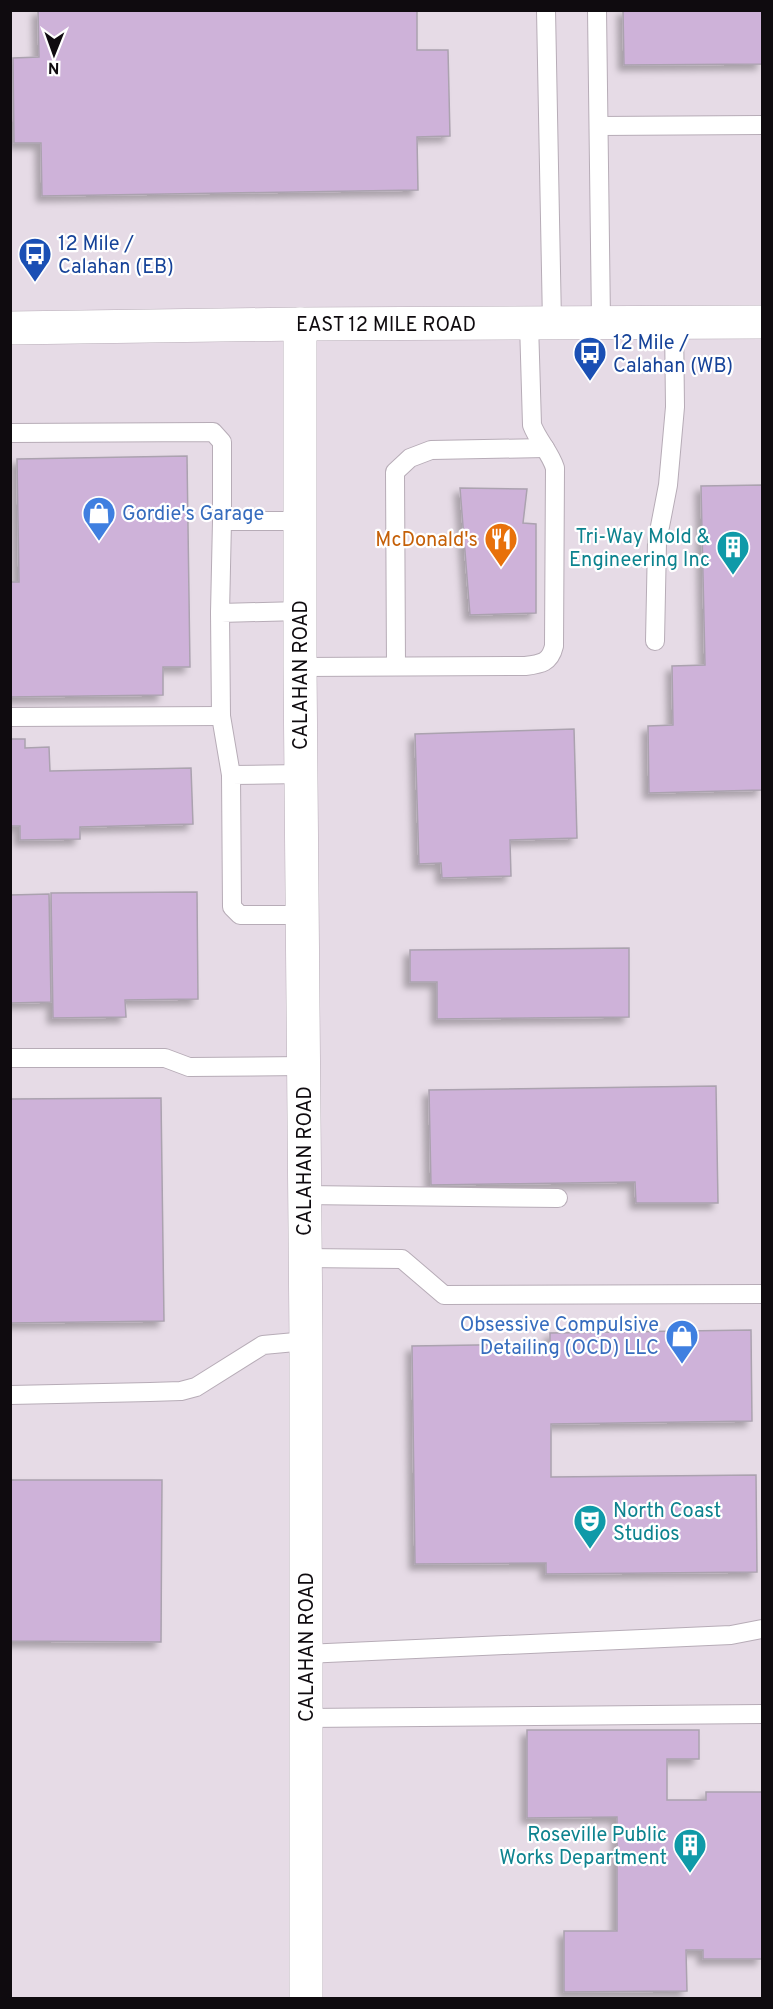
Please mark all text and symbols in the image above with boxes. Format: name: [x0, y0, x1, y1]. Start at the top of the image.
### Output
north arrow: [24, 24, 84, 84]
text: N: [48, 57, 60, 77]
place label: 12 Mile / Calahan (EB): [58, 232, 174, 281]
bus stop icon: 12 Mile / Calahan (EB): [17, 236, 53, 283]
street label: EAST 12 MILE ROAD: [296, 313, 476, 339]
place label: 12 Mile / Calahan (WB): [613, 331, 733, 380]
bus stop icon: 12 Mile / Calahan (WB): [572, 335, 608, 382]
shop icon: Gordie's Garage: [81, 495, 117, 542]
place label: Gordie's Garage: [122, 502, 264, 528]
restaurant icon: McDonald's: [483, 521, 519, 568]
place label: Tri-Way Mold & Engineering Inc: [569, 525, 710, 574]
place label: McDonald's: [375, 528, 478, 554]
building icon: Tri-Way Mold & Engineering Inc: [715, 529, 751, 576]
street label: CALAHAN ROAD: [289, 600, 315, 750]
street label: CALAHAN ROAD: [293, 1086, 319, 1236]
place label: Obsessive Compulsive Detailing (OCD) LLC: [460, 1313, 659, 1362]
shop icon: Obsessive Compulsive Detailing (OCD) LLC: [664, 1318, 700, 1365]
place label: North Coast Studios: [613, 1499, 721, 1548]
theatre icon: North Coast Studios: [572, 1503, 608, 1550]
street label: CALAHAN ROAD: [295, 1572, 321, 1722]
place label: Roseville Public Works Department: [499, 1823, 667, 1872]
building icon: Roseville Public Works Department: [672, 1827, 708, 1874]

